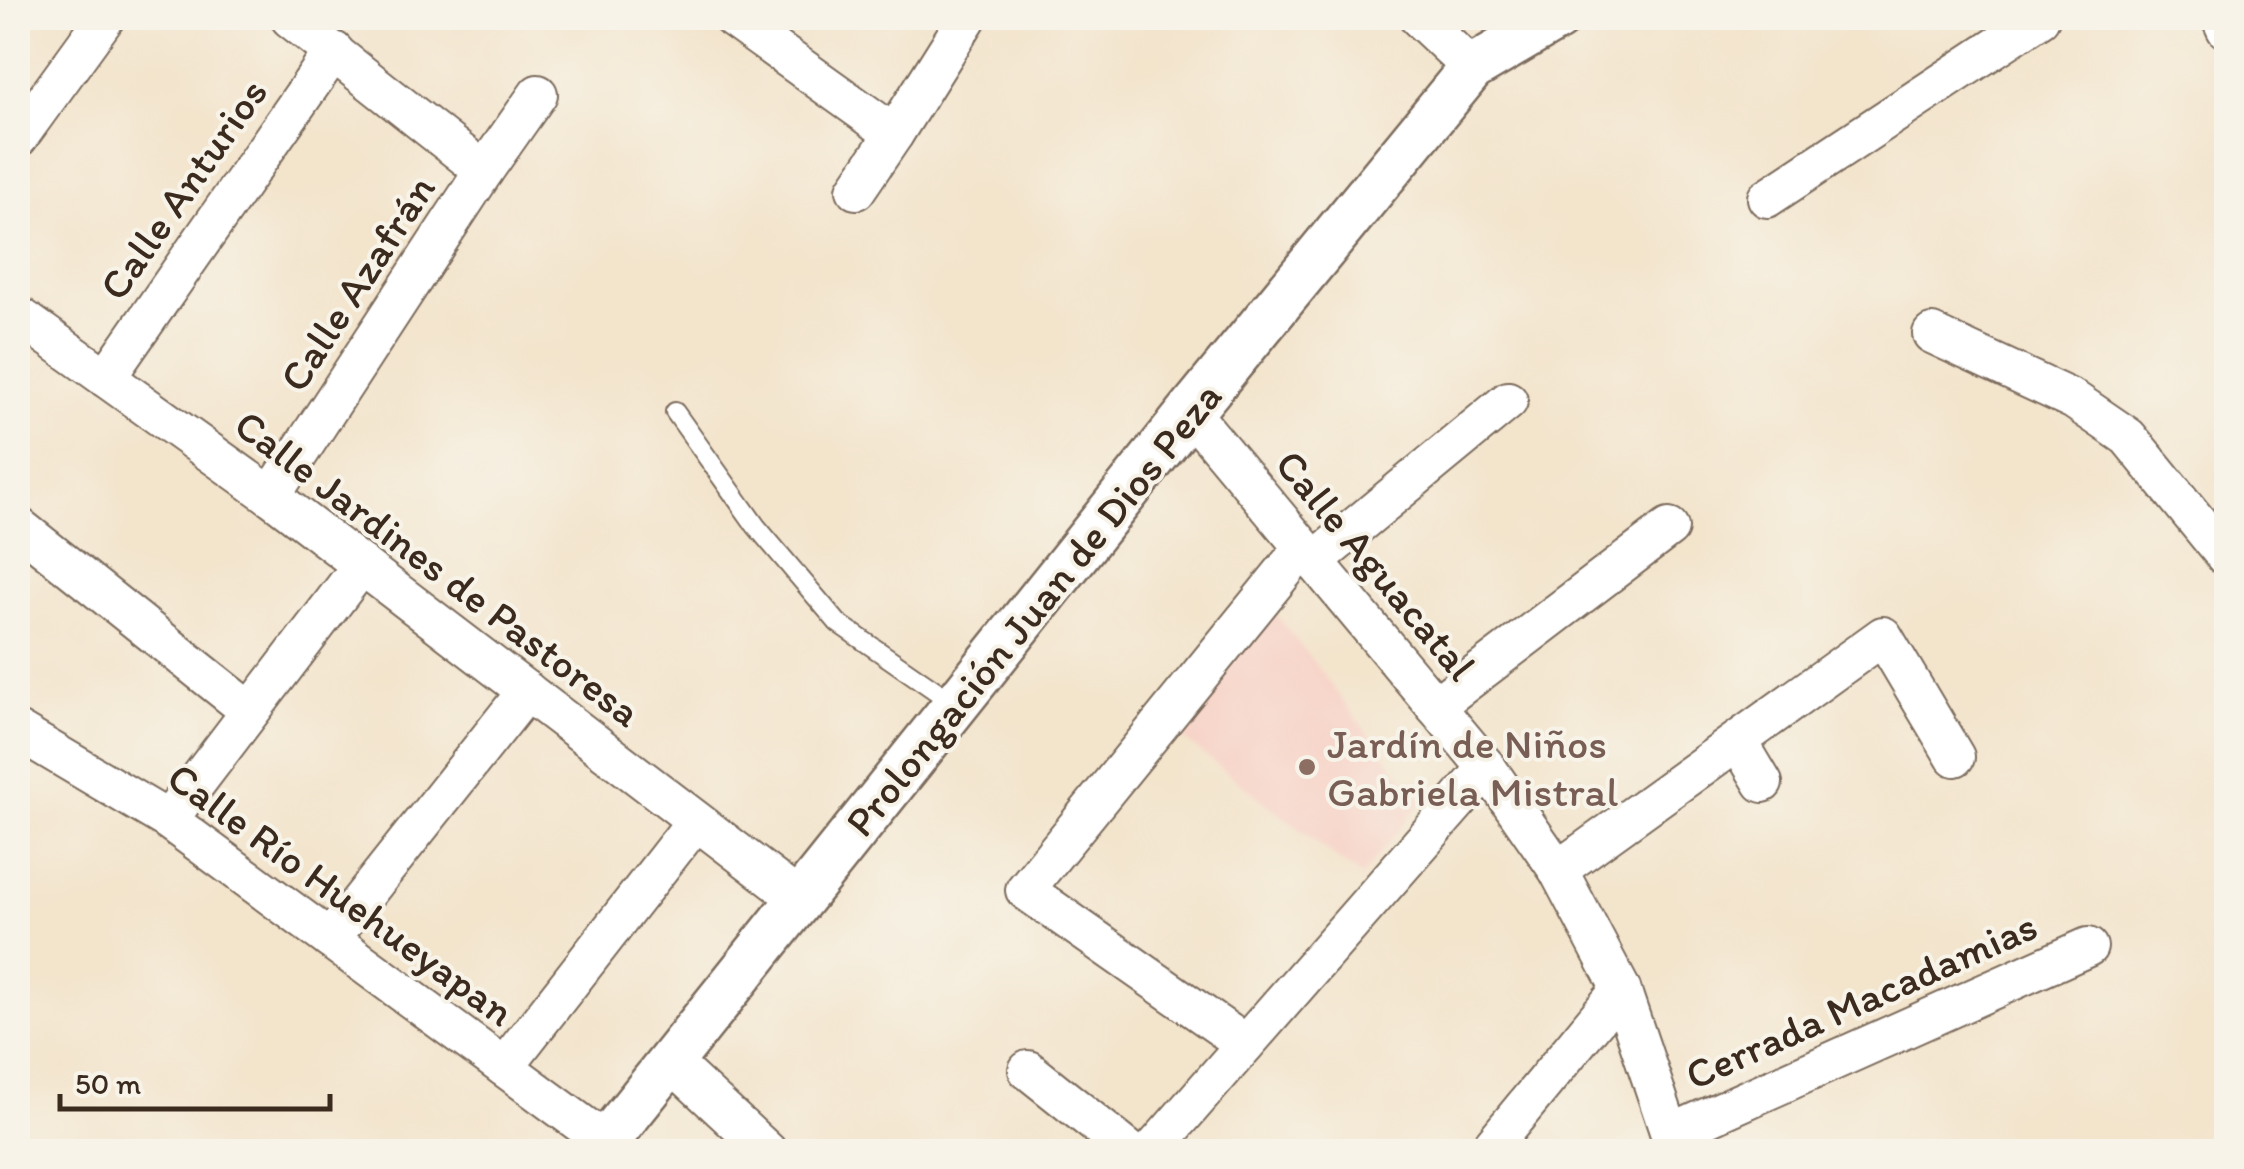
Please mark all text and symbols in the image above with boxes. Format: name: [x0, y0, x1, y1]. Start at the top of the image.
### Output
street label: Calle Anturios: [88, 68, 278, 310]
street label: Calle Azafrán: [268, 165, 446, 401]
street label: Prolongación Juan de Dios Peza: [834, 372, 1232, 846]
street label: Calle Jardines de Pastoresa: [225, 399, 651, 737]
street label: Calle Aguacatal: [1265, 439, 1487, 691]
place label: Jardín de Niños Gabriela Mistral: [1327, 718, 1618, 817]
street label: Calle Río Huehueyapan: [158, 751, 524, 1037]
marker: Jardín de Niños Gabriela Mistral: [1296, 756, 1318, 778]
street label: Cerrada Macadamias: [1677, 900, 2045, 1100]
scale bar: [60, 1049, 330, 1111]
text: 50 m: [75, 1065, 141, 1102]

